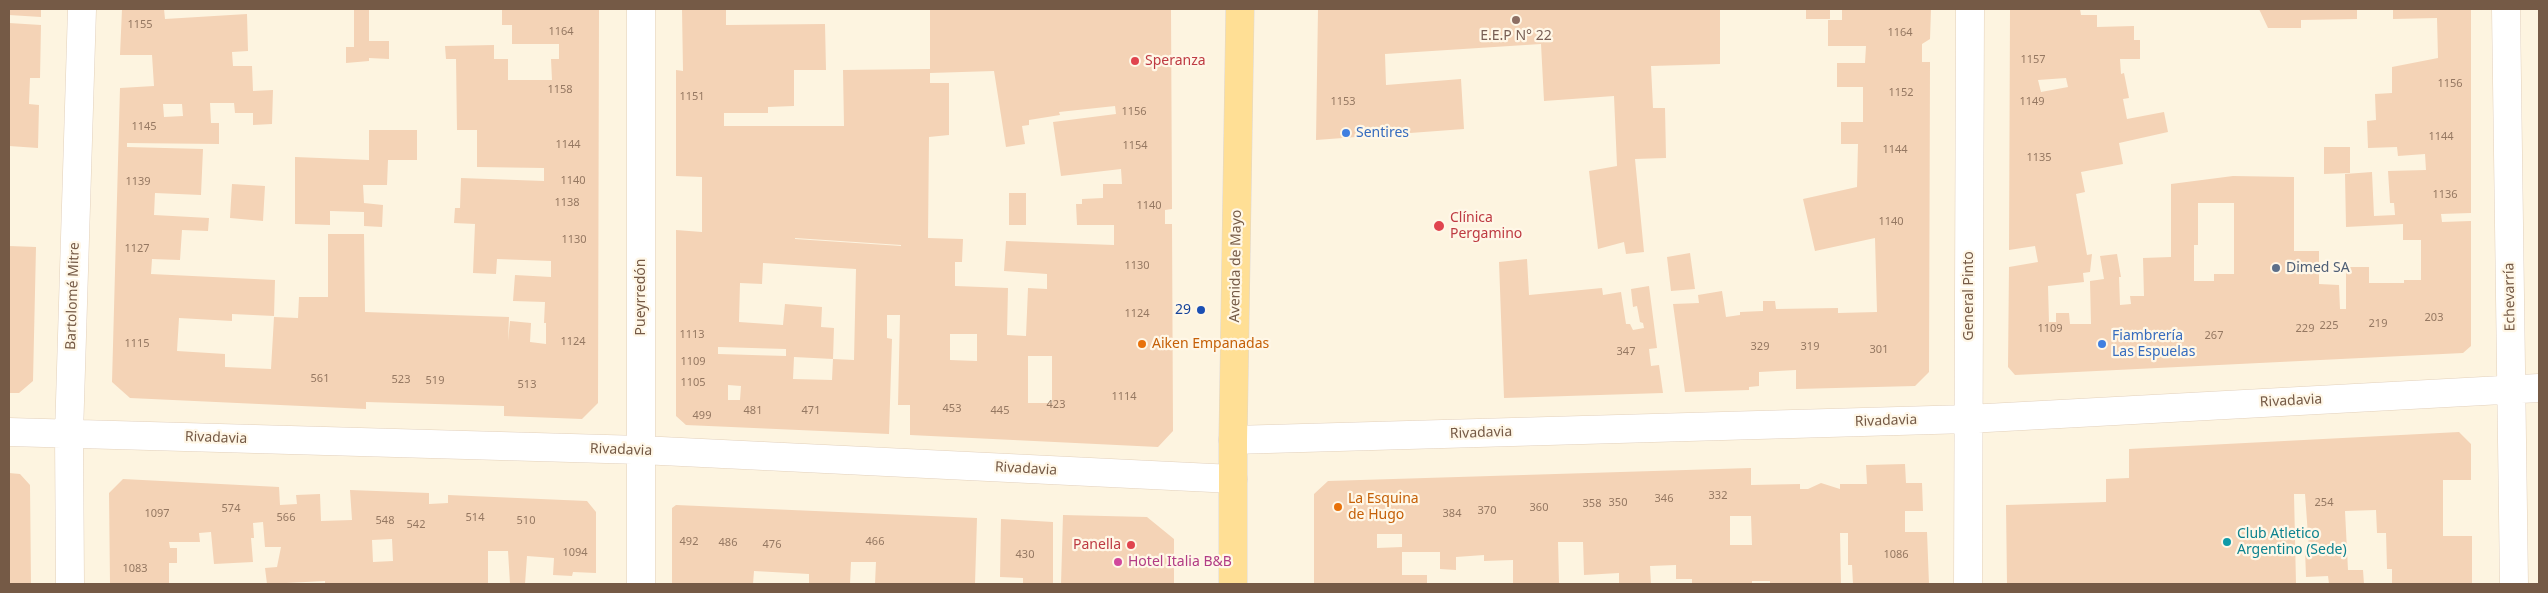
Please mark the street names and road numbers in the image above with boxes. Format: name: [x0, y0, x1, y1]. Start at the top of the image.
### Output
street label: Avenida de Mayo: [1227, 210, 1245, 322]
street label: Bartolomé Mitre: [63, 242, 83, 350]
street label: General Pinto: [1961, 251, 1977, 341]
street label: Pueyrredón: [633, 259, 649, 335]
street label: Echevarría: [2501, 262, 2519, 332]
street label: Rivadavia: [2259, 391, 2323, 411]
street label: Rivadavia: [1855, 412, 1917, 430]
street label: Rivadavia: [1450, 424, 1512, 442]
street label: Rivadavia: [185, 429, 247, 447]
street label: Rivadavia: [590, 441, 652, 459]
street label: Rivadavia: [994, 459, 1058, 479]

